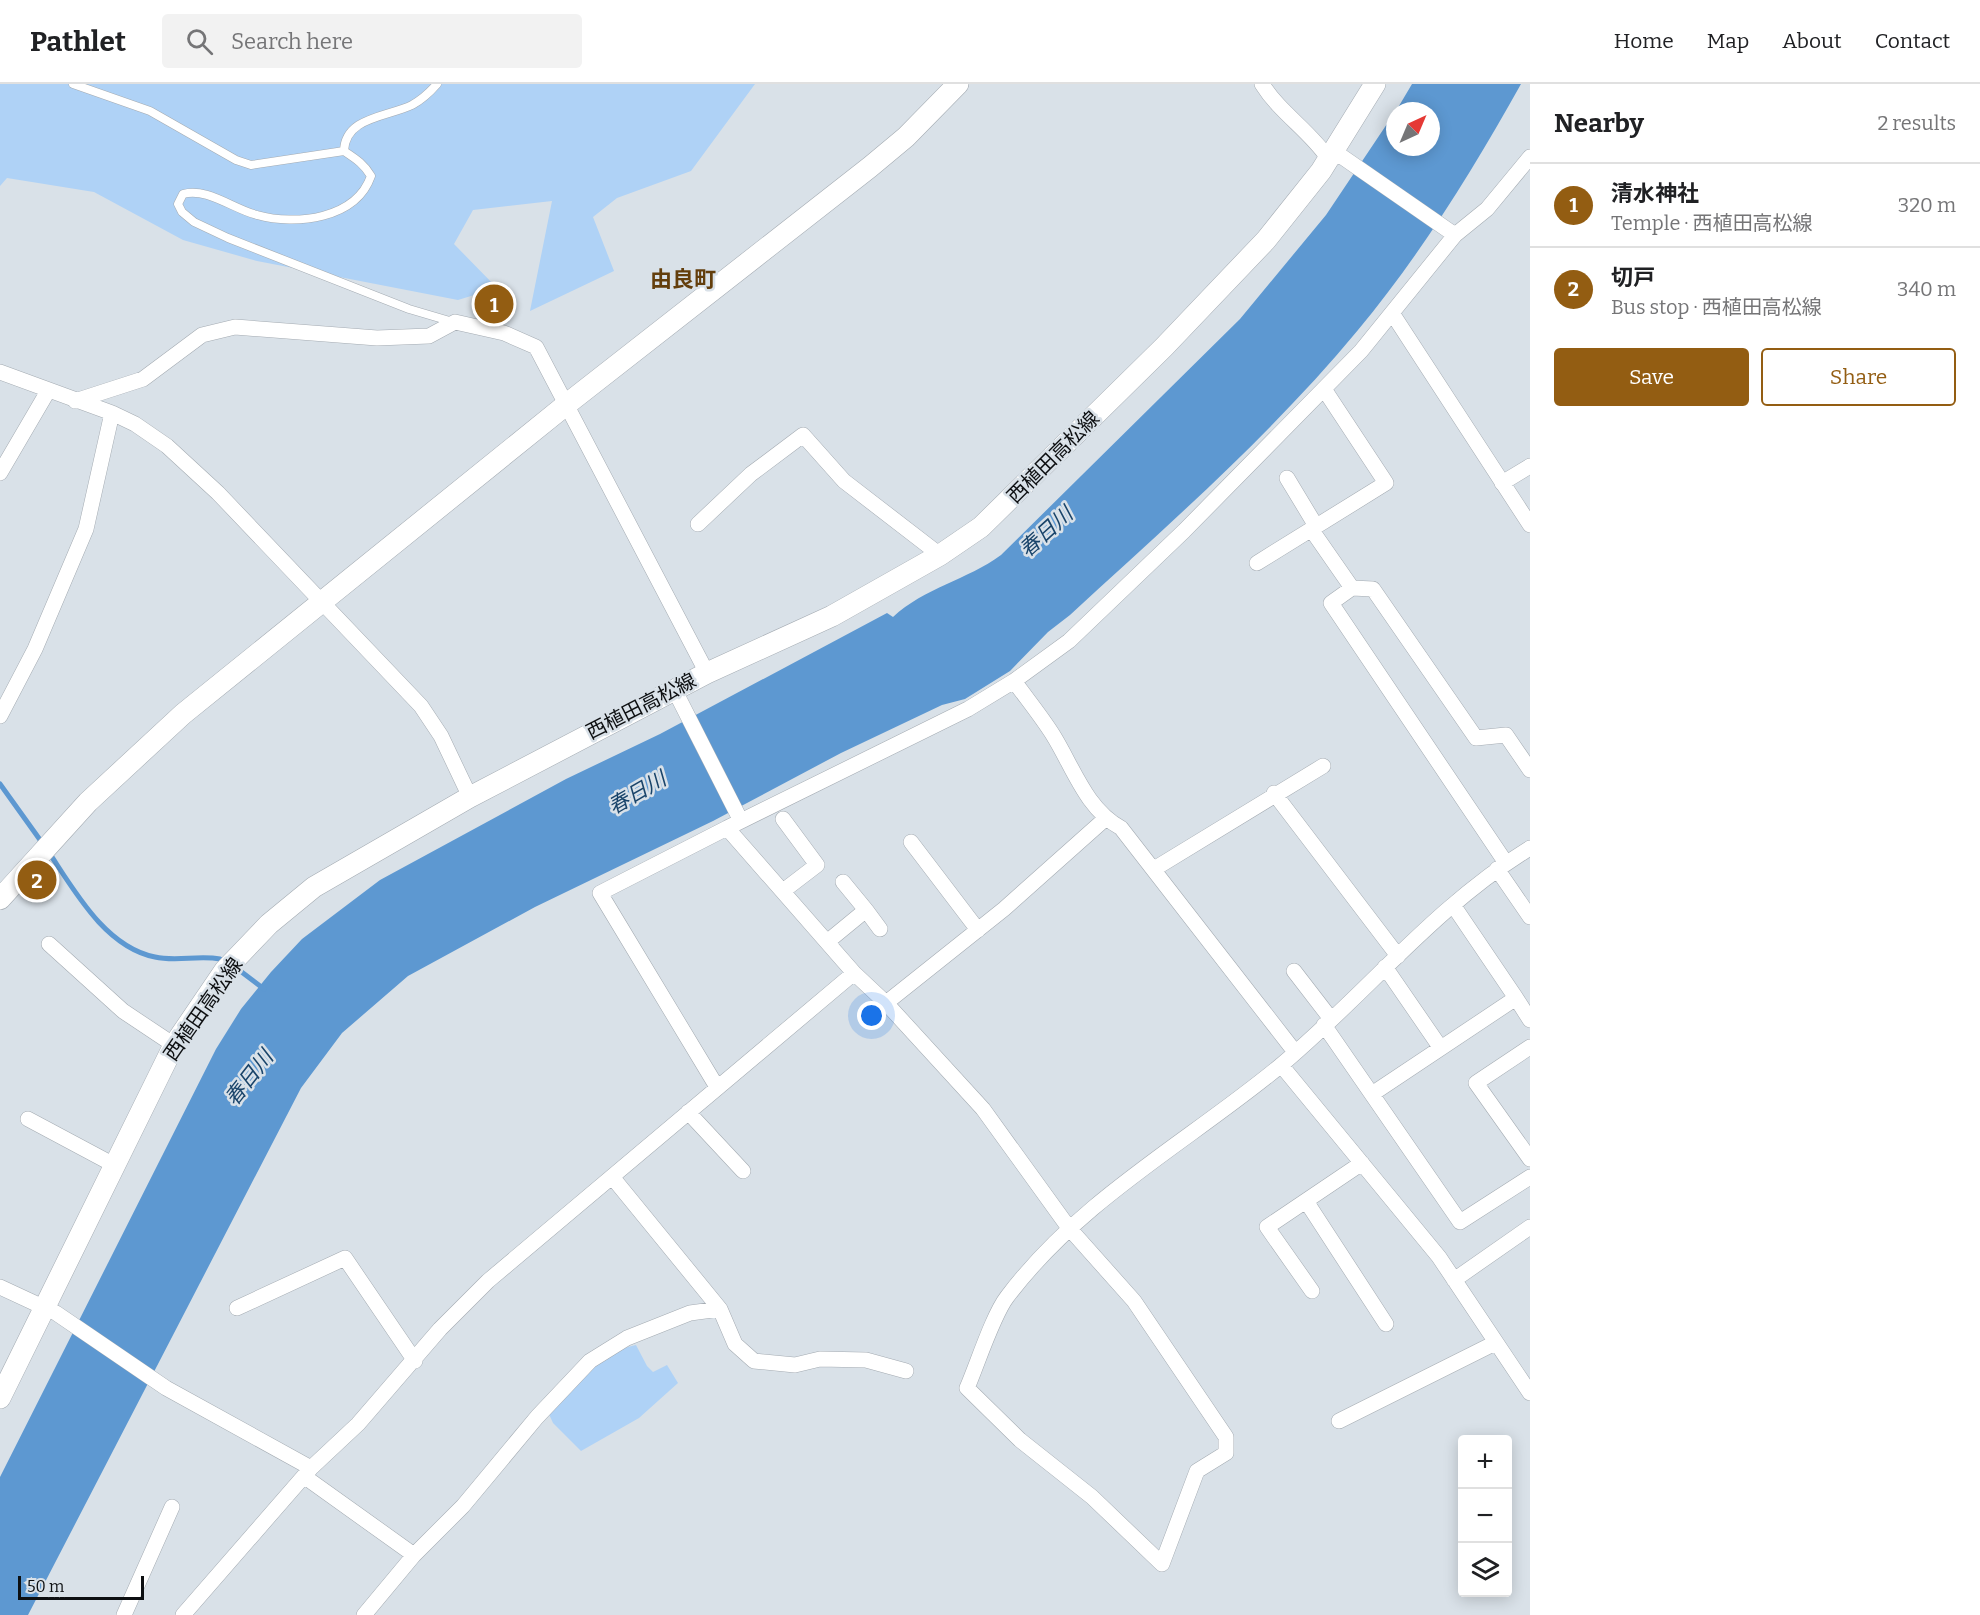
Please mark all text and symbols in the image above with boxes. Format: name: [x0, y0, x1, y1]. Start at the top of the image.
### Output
search box: [162, 14, 582, 68]
text: Pathlet: [30, 25, 126, 58]
icon: search: [183, 25, 216, 58]
text: Search here: [231, 28, 353, 55]
text: Home: [1614, 28, 1674, 54]
text: Map: [1707, 28, 1749, 54]
text: About: [1782, 28, 1842, 54]
text: Contact: [1875, 28, 1950, 54]
north arrow: [1386, 102, 1440, 156]
text: Nearby: [1554, 108, 1644, 139]
text: 2 results: [1877, 111, 1956, 135]
text: 清水神社: [1611, 180, 1699, 207]
text: 1: [1569, 193, 1578, 217]
text: 320 m: [1898, 193, 1956, 217]
text: Temple · 西植田高松線: [1611, 211, 1813, 235]
text: 切戸: [1611, 264, 1655, 291]
district label: 由良町: [650, 266, 716, 293]
text: 2: [1568, 277, 1579, 301]
text: 340 m: [1897, 277, 1956, 301]
pin: 1: [474, 282, 514, 326]
text: Bus stop · 西植田高松線: [1611, 295, 1822, 319]
button: Save: [1554, 348, 1749, 406]
button: Share: [1761, 348, 1956, 406]
street label: 西植田高松線: [1002, 406, 1104, 508]
water label: 春日川: [1014, 500, 1080, 563]
street label: 西植田高松線: [582, 668, 700, 744]
water label: 春日川: [603, 765, 673, 820]
pin: 2: [18, 858, 57, 902]
street label: 西植田高松線: [159, 953, 247, 1065]
your location: [857, 1001, 886, 1030]
water label: 春日川: [219, 1044, 280, 1111]
map controls: [1458, 1435, 1512, 1597]
button: +: [1458, 1435, 1512, 1489]
button: −: [1458, 1489, 1512, 1543]
button: layers: [1458, 1543, 1512, 1597]
scale bar: [18, 1573, 144, 1600]
text: 50 m: [27, 1577, 64, 1596]

